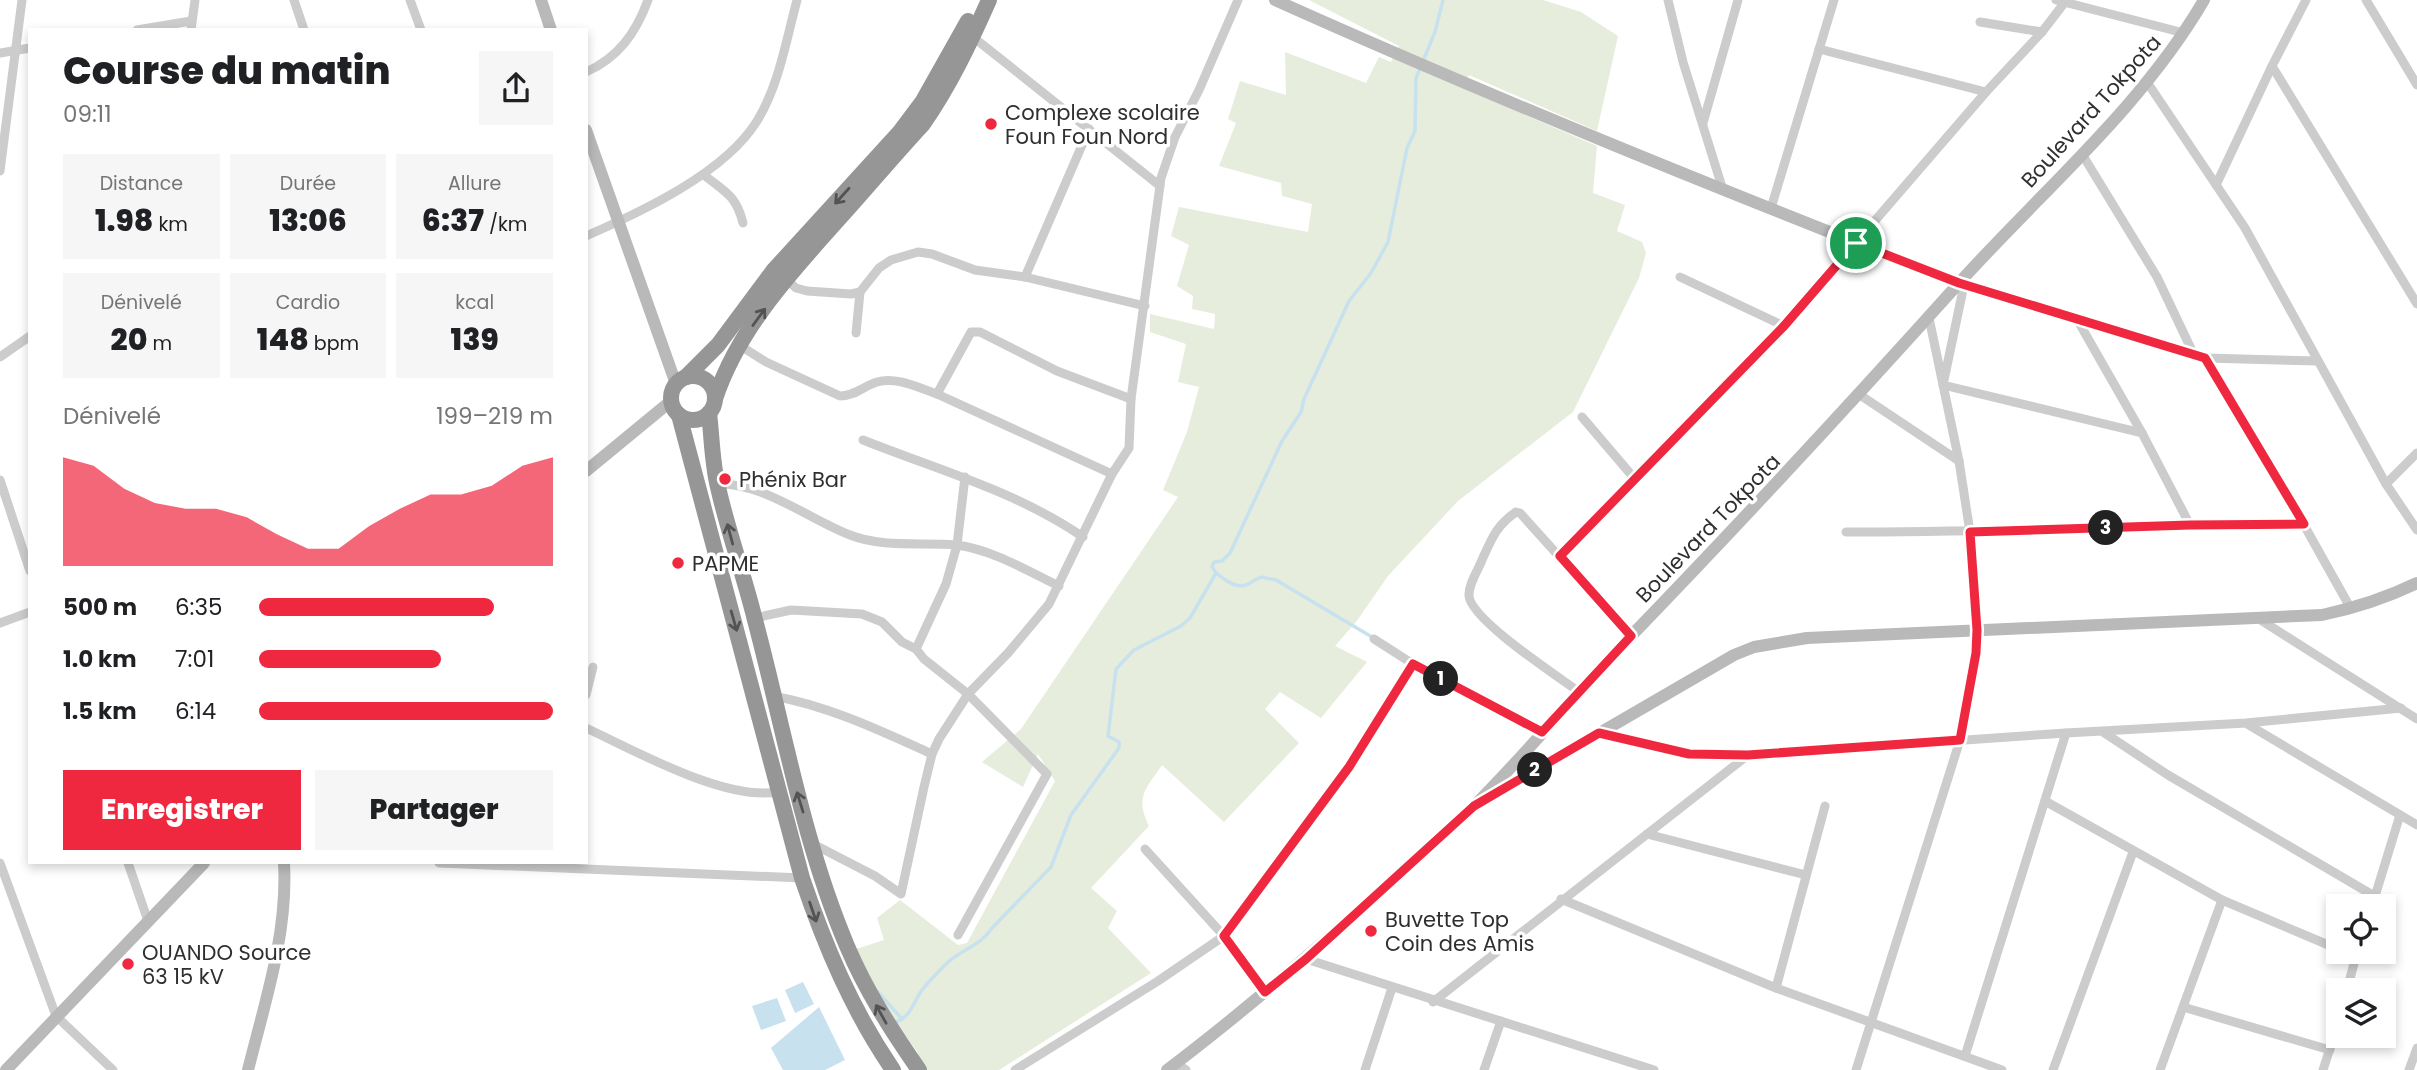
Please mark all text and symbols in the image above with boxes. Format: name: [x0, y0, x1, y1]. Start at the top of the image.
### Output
street label: Boulevard Tokpota: [2014, 28, 2168, 194]
text: Course du matin: [63, 44, 391, 97]
button: share: [479, 51, 553, 125]
text: 09:11: [63, 98, 112, 130]
place label: Complexe scolaire Foun Foun Nord: [1005, 98, 1200, 151]
marker: Complexe scolaire Foun Foun Nord: [983, 116, 999, 132]
text: Distance: [100, 170, 183, 197]
text: Durée: [280, 170, 336, 197]
text: Allure: [448, 170, 501, 197]
one-way arrow: [834, 187, 850, 205]
text: 1.98: [95, 199, 153, 242]
text: 13:06: [269, 199, 347, 242]
text: 6:37: [422, 199, 484, 242]
text: km: [153, 211, 188, 238]
text: /km: [484, 211, 527, 238]
pin: [1826, 213, 1886, 273]
icon: arrive: [1837, 224, 1875, 262]
text: Dénivelé: [101, 289, 182, 316]
text: Cardio: [276, 289, 340, 316]
text: kcal: [455, 289, 494, 316]
one-way arrow: [751, 308, 766, 327]
text: 20: [111, 318, 147, 361]
text: 148: [257, 318, 309, 361]
text: 139: [451, 318, 499, 361]
text: m: [147, 330, 172, 357]
text: bpm: [309, 330, 359, 357]
text: Dénivelé: [63, 400, 161, 432]
text: 199–219 m: [436, 400, 553, 432]
street label: Boulevard Tokpota: [1629, 447, 1787, 609]
place label: Phénix Bar: [739, 465, 847, 494]
marker: Phénix Bar: [717, 471, 733, 487]
pin: 3: [2088, 510, 2124, 546]
text: 3: [2100, 514, 2111, 541]
one-way arrow: [723, 523, 736, 546]
place label: PAPME: [692, 549, 759, 578]
marker: PAPME: [670, 555, 686, 571]
text: 500 m: [63, 591, 137, 623]
text: 6:35: [175, 591, 223, 623]
one-way arrow: [728, 610, 741, 632]
text: 1.0 km: [63, 643, 137, 675]
text: 7:01: [175, 643, 214, 675]
pin: 1: [1424, 662, 1458, 696]
text: 1: [1437, 665, 1444, 692]
text: 1.5 km: [63, 695, 137, 727]
text: 6:14: [175, 695, 216, 727]
pin: 2: [1518, 752, 1552, 788]
text: 2: [1529, 756, 1540, 783]
button: Enregistrer: [63, 770, 301, 850]
button: Partager: [315, 770, 553, 850]
one-way arrow: [792, 791, 805, 813]
map controls: [2326, 894, 2396, 1048]
button: locate: [2326, 894, 2396, 964]
one-way arrow: [808, 900, 820, 922]
place label: Buvette Top Coin des Amis: [1385, 905, 1535, 958]
marker: Buvette Top Coin des Amis: [1363, 923, 1379, 939]
place label: OUANDO Source 63 15 kV: [142, 938, 311, 991]
marker: OUANDO Source 63 15 kV: [120, 956, 136, 972]
button: layers: [2326, 978, 2396, 1048]
one-way arrow: [874, 1004, 888, 1024]

